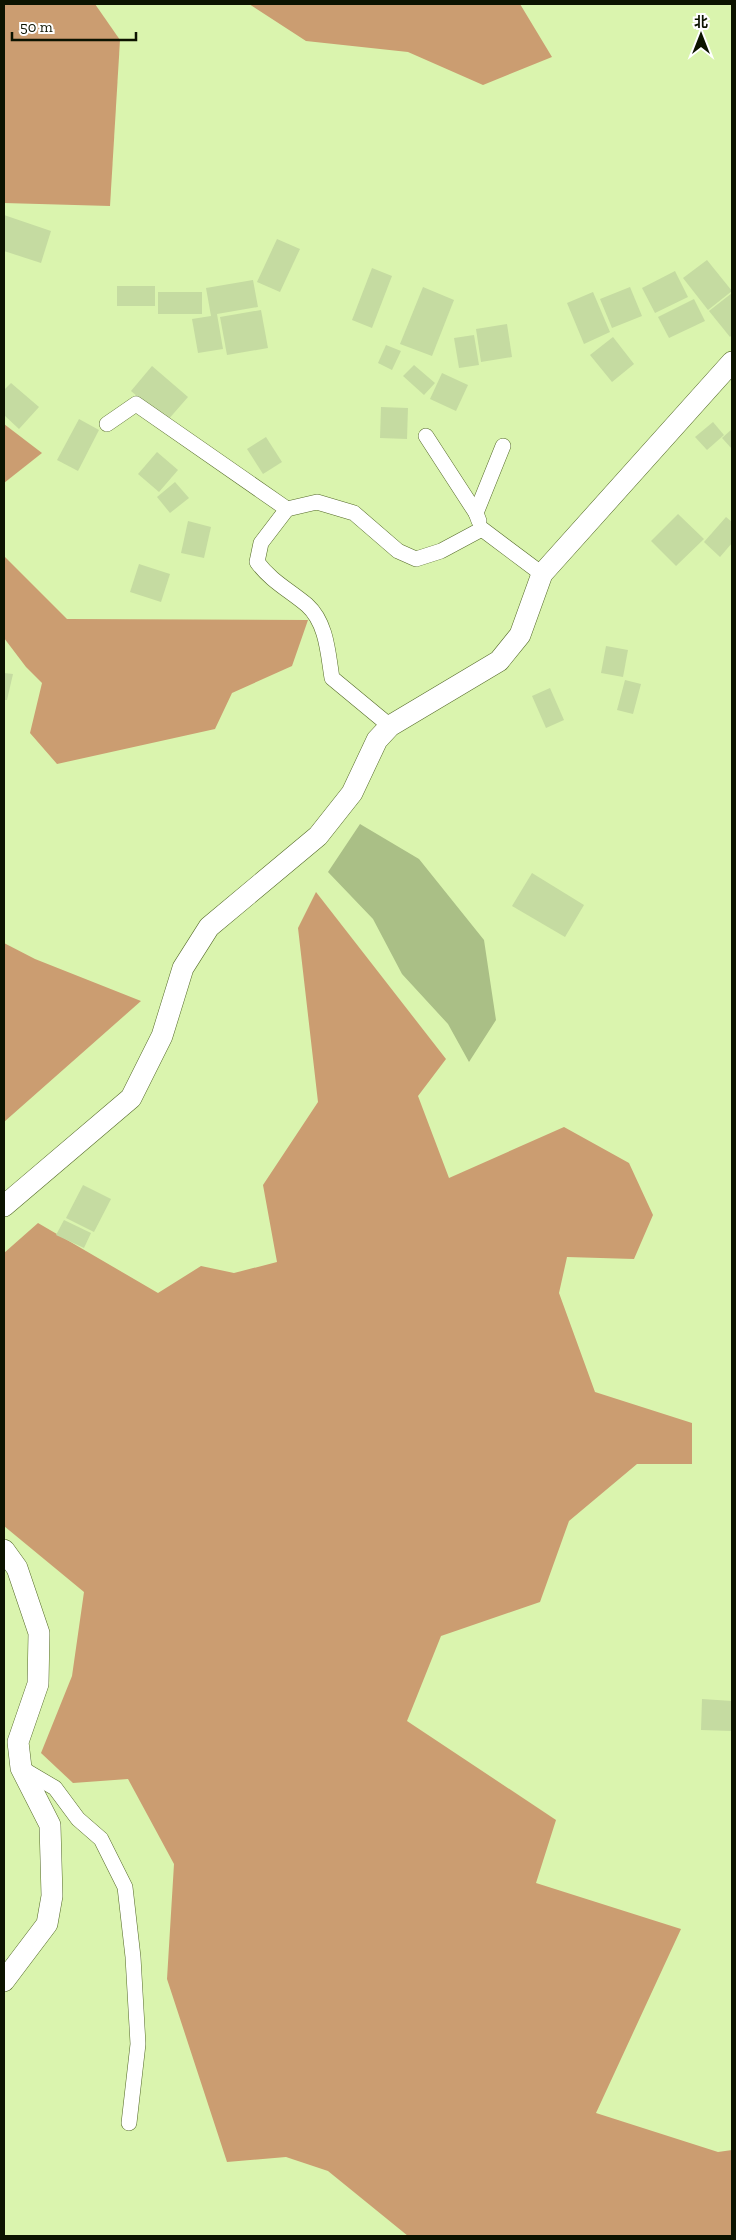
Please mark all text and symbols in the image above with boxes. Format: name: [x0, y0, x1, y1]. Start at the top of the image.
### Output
scale bar: [12, 10, 136, 42]
north arrow: [676, 10, 726, 60]
text: 北: [694, 14, 708, 31]
text: 50 m: [20, 18, 53, 36]

